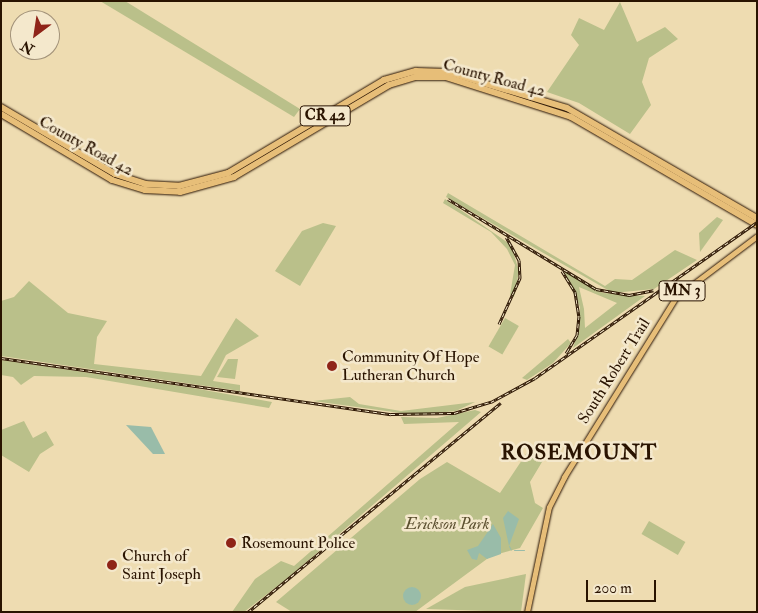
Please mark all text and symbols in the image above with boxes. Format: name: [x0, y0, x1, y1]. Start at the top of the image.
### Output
north arrow: [10, 10, 60, 60]
text: N: [18, 37, 37, 58]
street label: County Road 42: [441, 55, 547, 101]
road number: CR 42: [299, 104, 351, 128]
street label: County Road 42: [35, 112, 137, 180]
road number: MN 3: [658, 278, 706, 304]
street label: South Robert Trail: [574, 315, 654, 427]
place label: Community Of Hope Lutheran Church: [342, 347, 479, 385]
marker: Community Of Hope Lutheran Church: [326, 360, 338, 372]
district label: ROSEMOUNT: [500, 440, 658, 466]
park label: Erickson Park: [405, 514, 489, 534]
place label: Rosemount Police: [241, 533, 355, 553]
marker: Rosemount Police: [225, 537, 237, 549]
place label: Church of Saint Joseph: [122, 546, 201, 584]
marker: Church of Saint Joseph: [106, 559, 118, 571]
scale bar: [588, 570, 658, 602]
text: 200 m: [594, 579, 632, 598]

